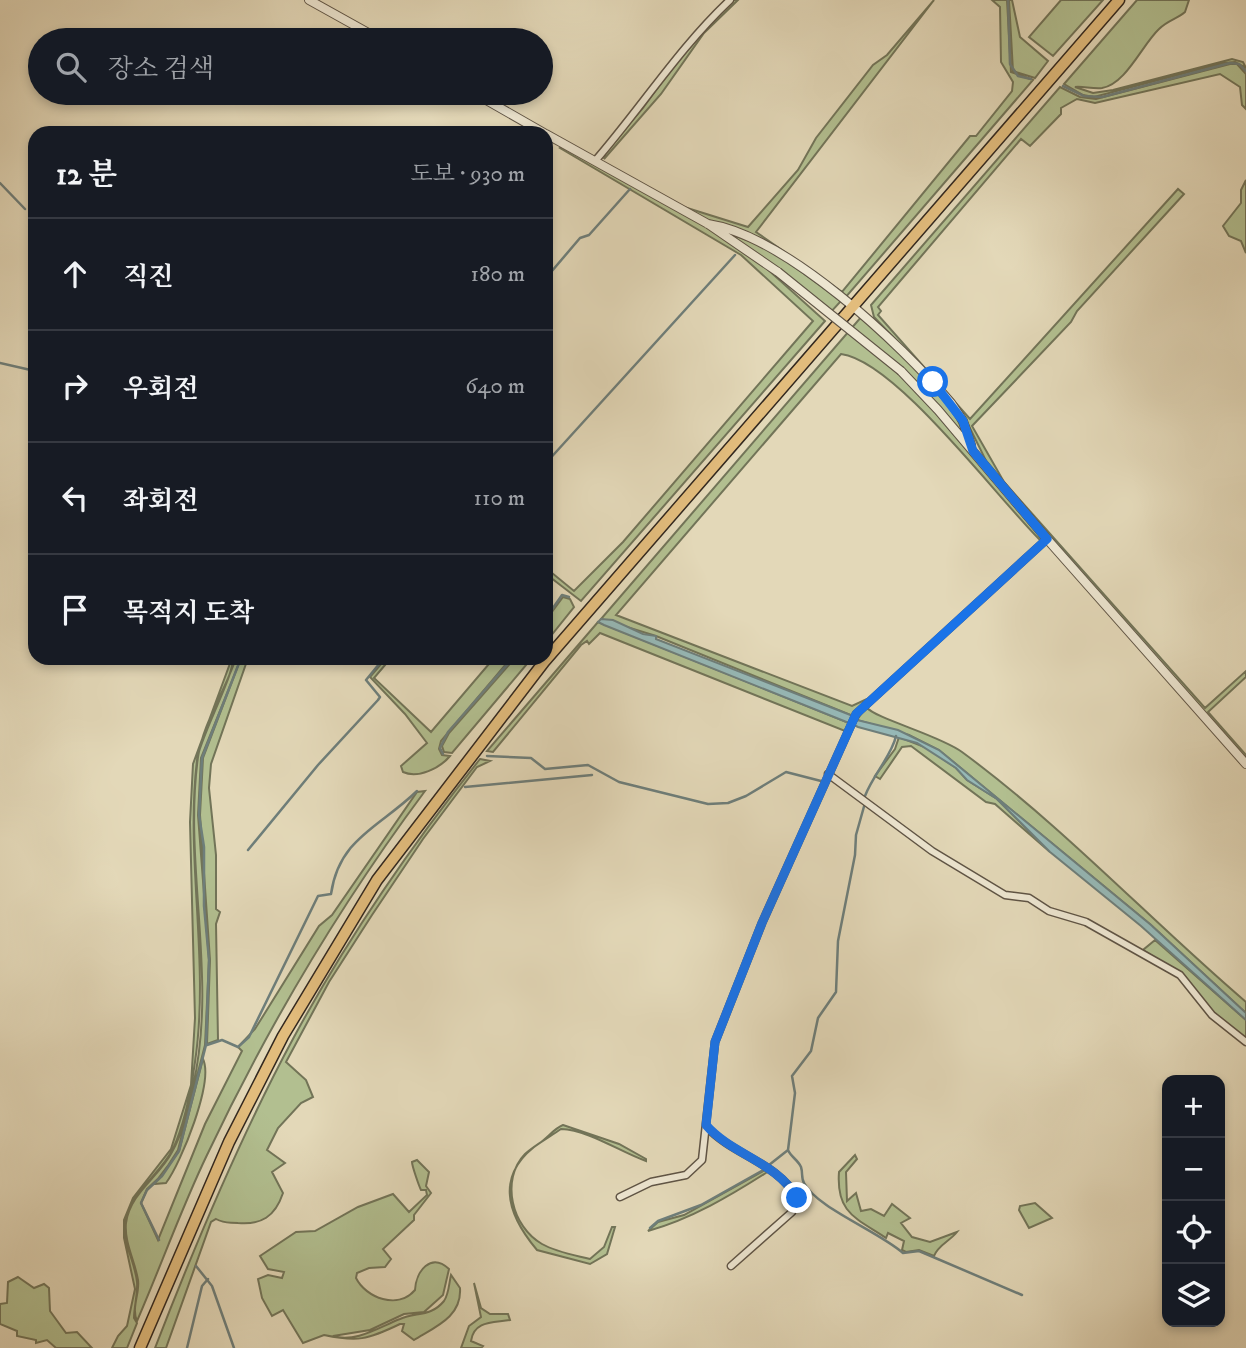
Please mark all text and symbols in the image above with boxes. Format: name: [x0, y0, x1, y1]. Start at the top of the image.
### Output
search box: [28, 28, 553, 105]
icon: search: [52, 48, 90, 86]
text: 장소 검색: [108, 53, 214, 86]
text: 12 분: [56, 157, 117, 194]
text: 도보 · 930 m: [411, 160, 525, 189]
icon: ahead: [56, 255, 94, 293]
text: 180 m: [470, 260, 525, 289]
text: 직진: [123, 261, 173, 294]
route start: [917, 366, 948, 397]
icon: right: [56, 367, 94, 405]
text: 640 m: [465, 372, 525, 401]
text: 우회전: [123, 373, 198, 406]
icon: left: [56, 479, 94, 517]
text: 110 m: [474, 484, 525, 513]
text: 좌회전: [123, 485, 198, 518]
icon: arrive: [56, 591, 94, 629]
text: 목적지 도착: [123, 597, 254, 630]
map controls: [1162, 1075, 1225, 1327]
button: +: [1162, 1075, 1225, 1138]
button: −: [1162, 1138, 1225, 1201]
route end: [781, 1182, 812, 1213]
button: locate: [1162, 1201, 1225, 1264]
button: layers: [1162, 1264, 1225, 1327]

